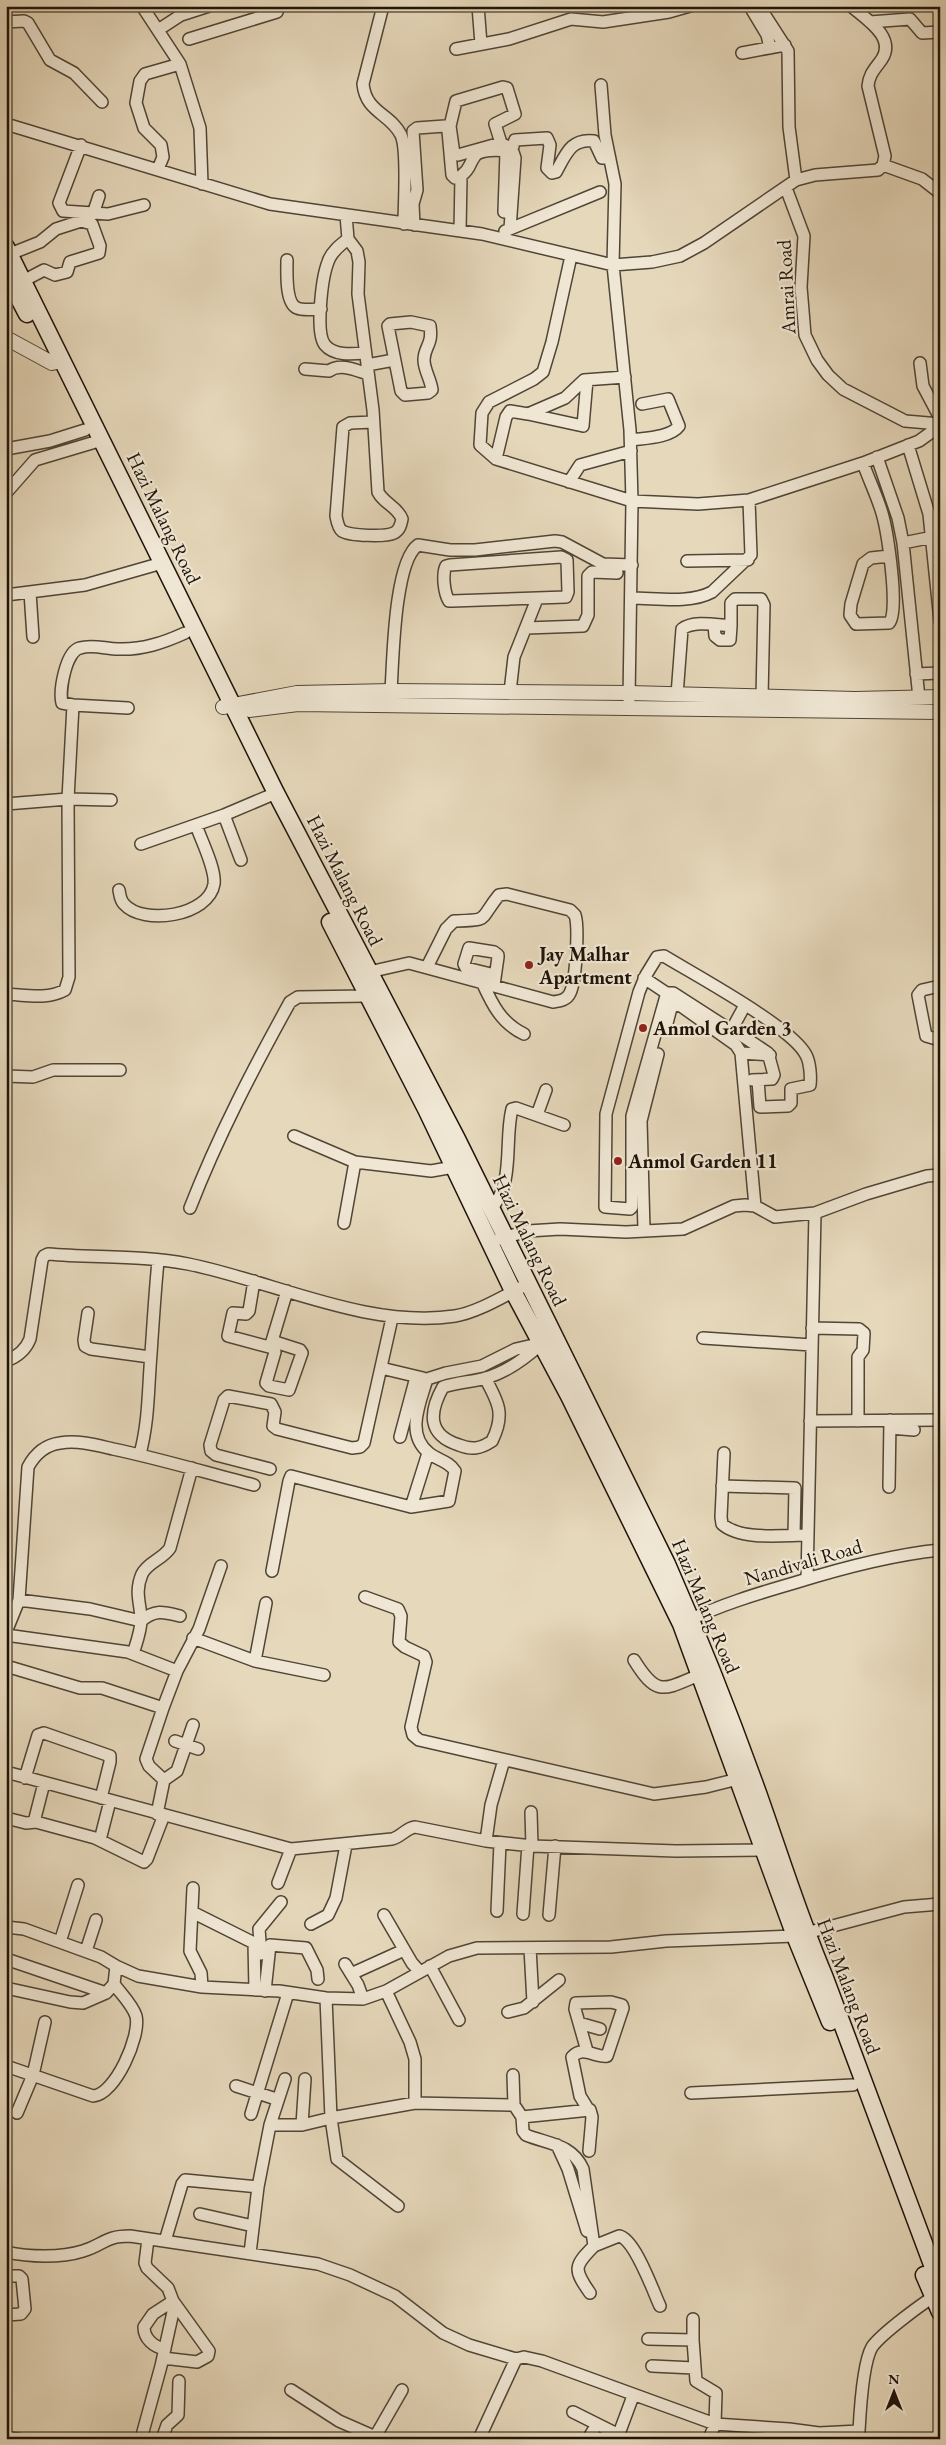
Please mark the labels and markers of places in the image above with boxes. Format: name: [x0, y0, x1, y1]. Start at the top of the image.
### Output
place label: Jay Malhar Apartment: [537, 941, 632, 990]
marker: Jay Malhar Apartment: [523, 959, 535, 971]
place label: Anmol Garden 3: [652, 1015, 792, 1041]
marker: Anmol Garden 3: [637, 1022, 649, 1034]
place label: Anmol Garden 11: [627, 1148, 778, 1174]
marker: Anmol Garden 11: [612, 1155, 624, 1167]

